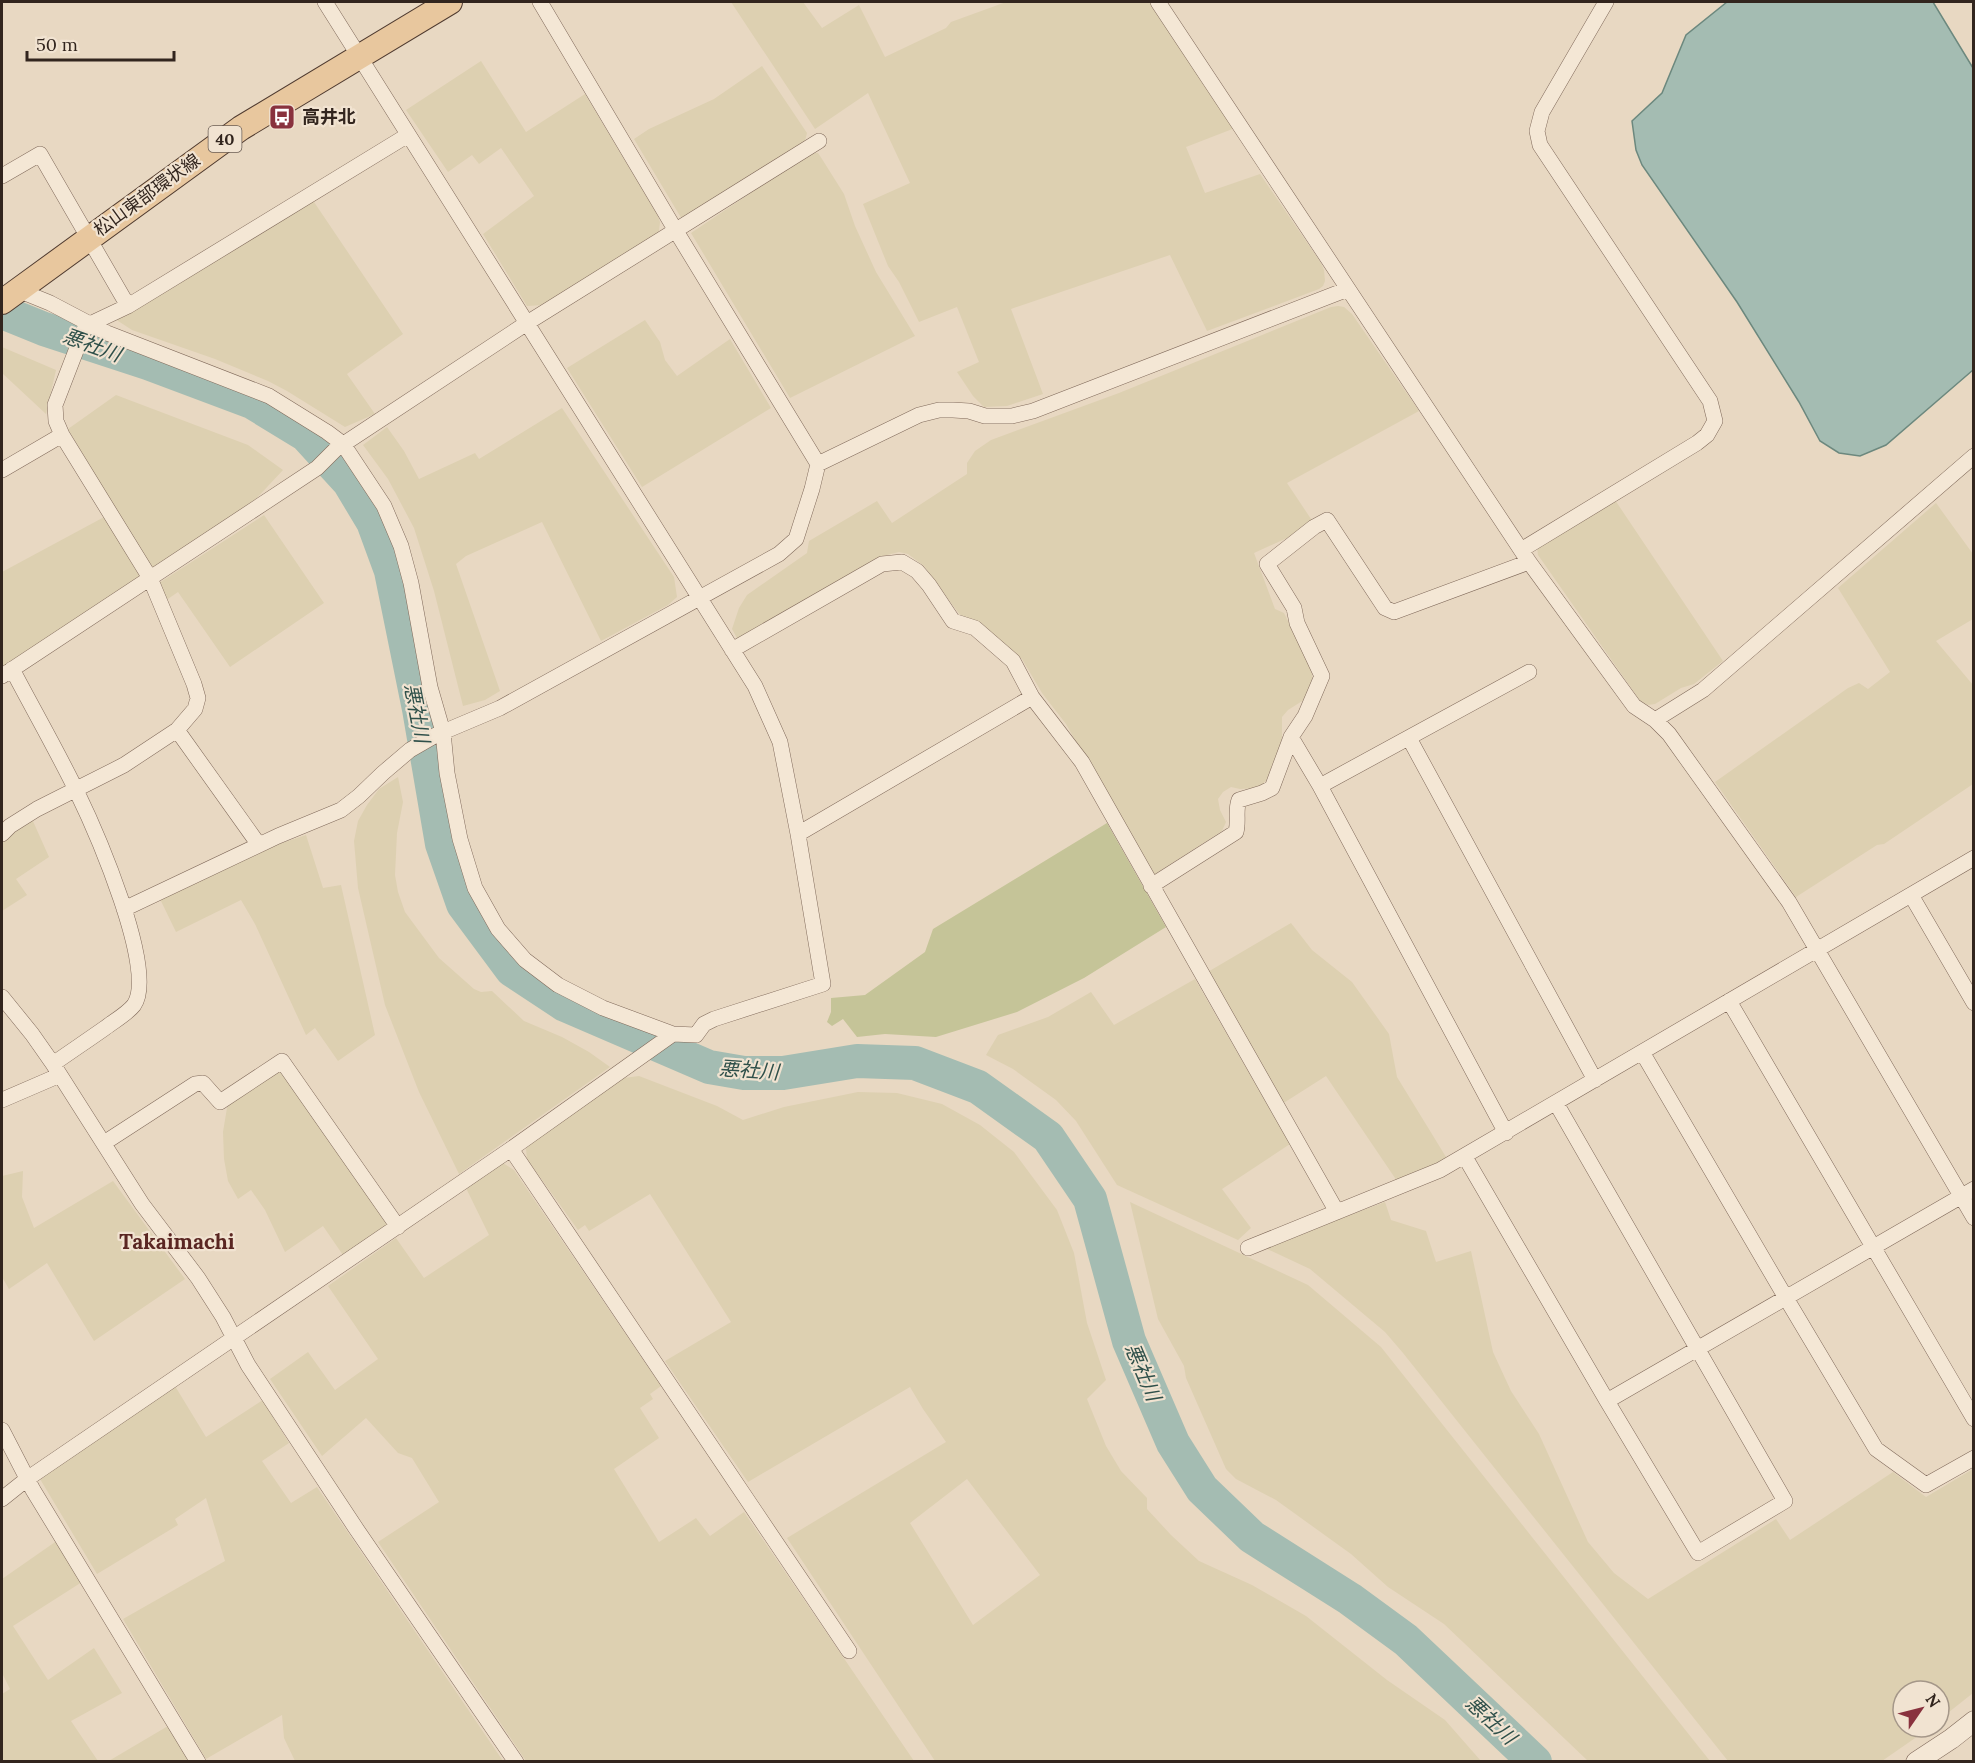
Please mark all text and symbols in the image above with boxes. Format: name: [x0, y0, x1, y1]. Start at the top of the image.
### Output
scale bar: [27, 24, 174, 62]
text: 50 m: [36, 33, 78, 56]
bus stop icon: 高井北: [267, 102, 297, 132]
place label: 高井北: [302, 105, 356, 128]
road number: 40: [208, 126, 242, 152]
street label: 松山東部環状線: [89, 148, 204, 241]
water label: 悪社川: [60, 323, 127, 367]
water label: 悪社川: [399, 681, 436, 747]
water label: 悪社川: [718, 1055, 782, 1084]
district label: Takaimachi: [119, 1228, 235, 1255]
water label: 悪社川: [1120, 1339, 1167, 1406]
north arrow: [1891, 1679, 1951, 1739]
water label: 悪社川: [1461, 1690, 1523, 1751]
text: N: [1922, 1690, 1945, 1711]

